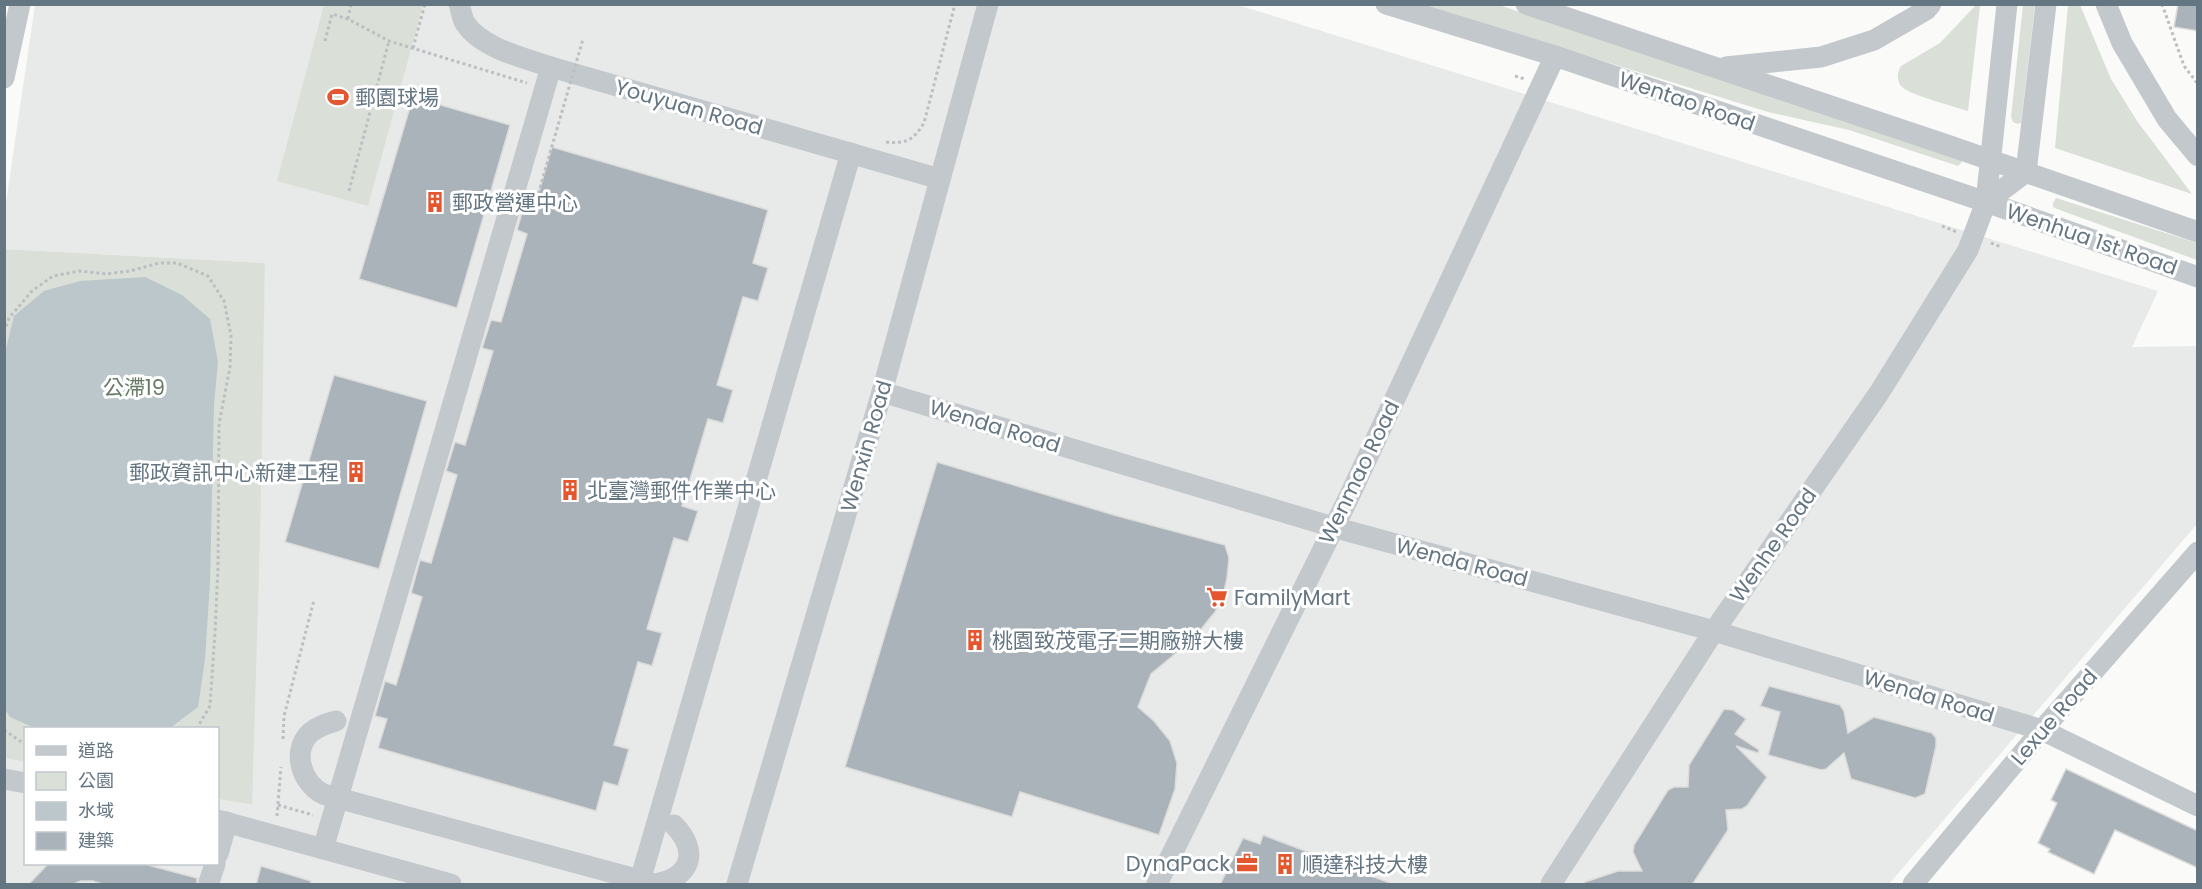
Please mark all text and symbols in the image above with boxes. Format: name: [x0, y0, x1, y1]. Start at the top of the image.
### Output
street label: Wentao Road: [1615, 64, 1759, 138]
street label: Youyuan Road: [612, 72, 766, 142]
place label: 郵園球場: [355, 83, 439, 112]
sports icon: 郵園球場: [326, 85, 350, 109]
place label: 郵政營運中心: [452, 188, 578, 217]
building icon: 郵政營運中心: [423, 190, 447, 214]
street label: Wenhua 1st Road: [2003, 196, 2181, 282]
park label: 公滯19: [103, 373, 165, 402]
street label: Wenxin Road: [833, 377, 899, 515]
street label: Wenda Road: [926, 392, 1064, 460]
street label: Wenmao Road: [1312, 395, 1406, 549]
place label: 郵政資訊中心新建工程: [129, 458, 339, 487]
building icon: 郵政資訊中心新建工程: [344, 460, 368, 484]
place label: 北臺灣郵件作業中心: [587, 476, 776, 505]
building icon: 北臺灣郵件作業中心: [558, 478, 582, 502]
street label: Wenhe Road: [1723, 482, 1823, 608]
street label: Wenda Road: [1393, 530, 1531, 594]
place label: FamilyMart: [1234, 583, 1350, 612]
supermarket icon: FamilyMart: [1205, 585, 1229, 609]
place label: 桃園致茂電子二期廠辦大樓: [992, 626, 1244, 655]
building icon: 桃園致茂電子二期廠辦大樓: [963, 628, 987, 652]
street label: Wenda Road: [1860, 662, 1998, 730]
street label: Lexue Road: [2004, 663, 2104, 771]
legend: [24, 727, 219, 865]
text: 道路: [78, 738, 114, 763]
text: 公園: [78, 768, 114, 793]
text: 水域: [78, 798, 114, 823]
text: 建築: [78, 828, 114, 853]
place label: DynaPack: [1126, 849, 1230, 878]
place label: 順達科技大樓: [1302, 850, 1428, 879]
office icon: DynaPack: [1235, 851, 1259, 875]
building icon: 順達科技大樓: [1273, 852, 1297, 876]

